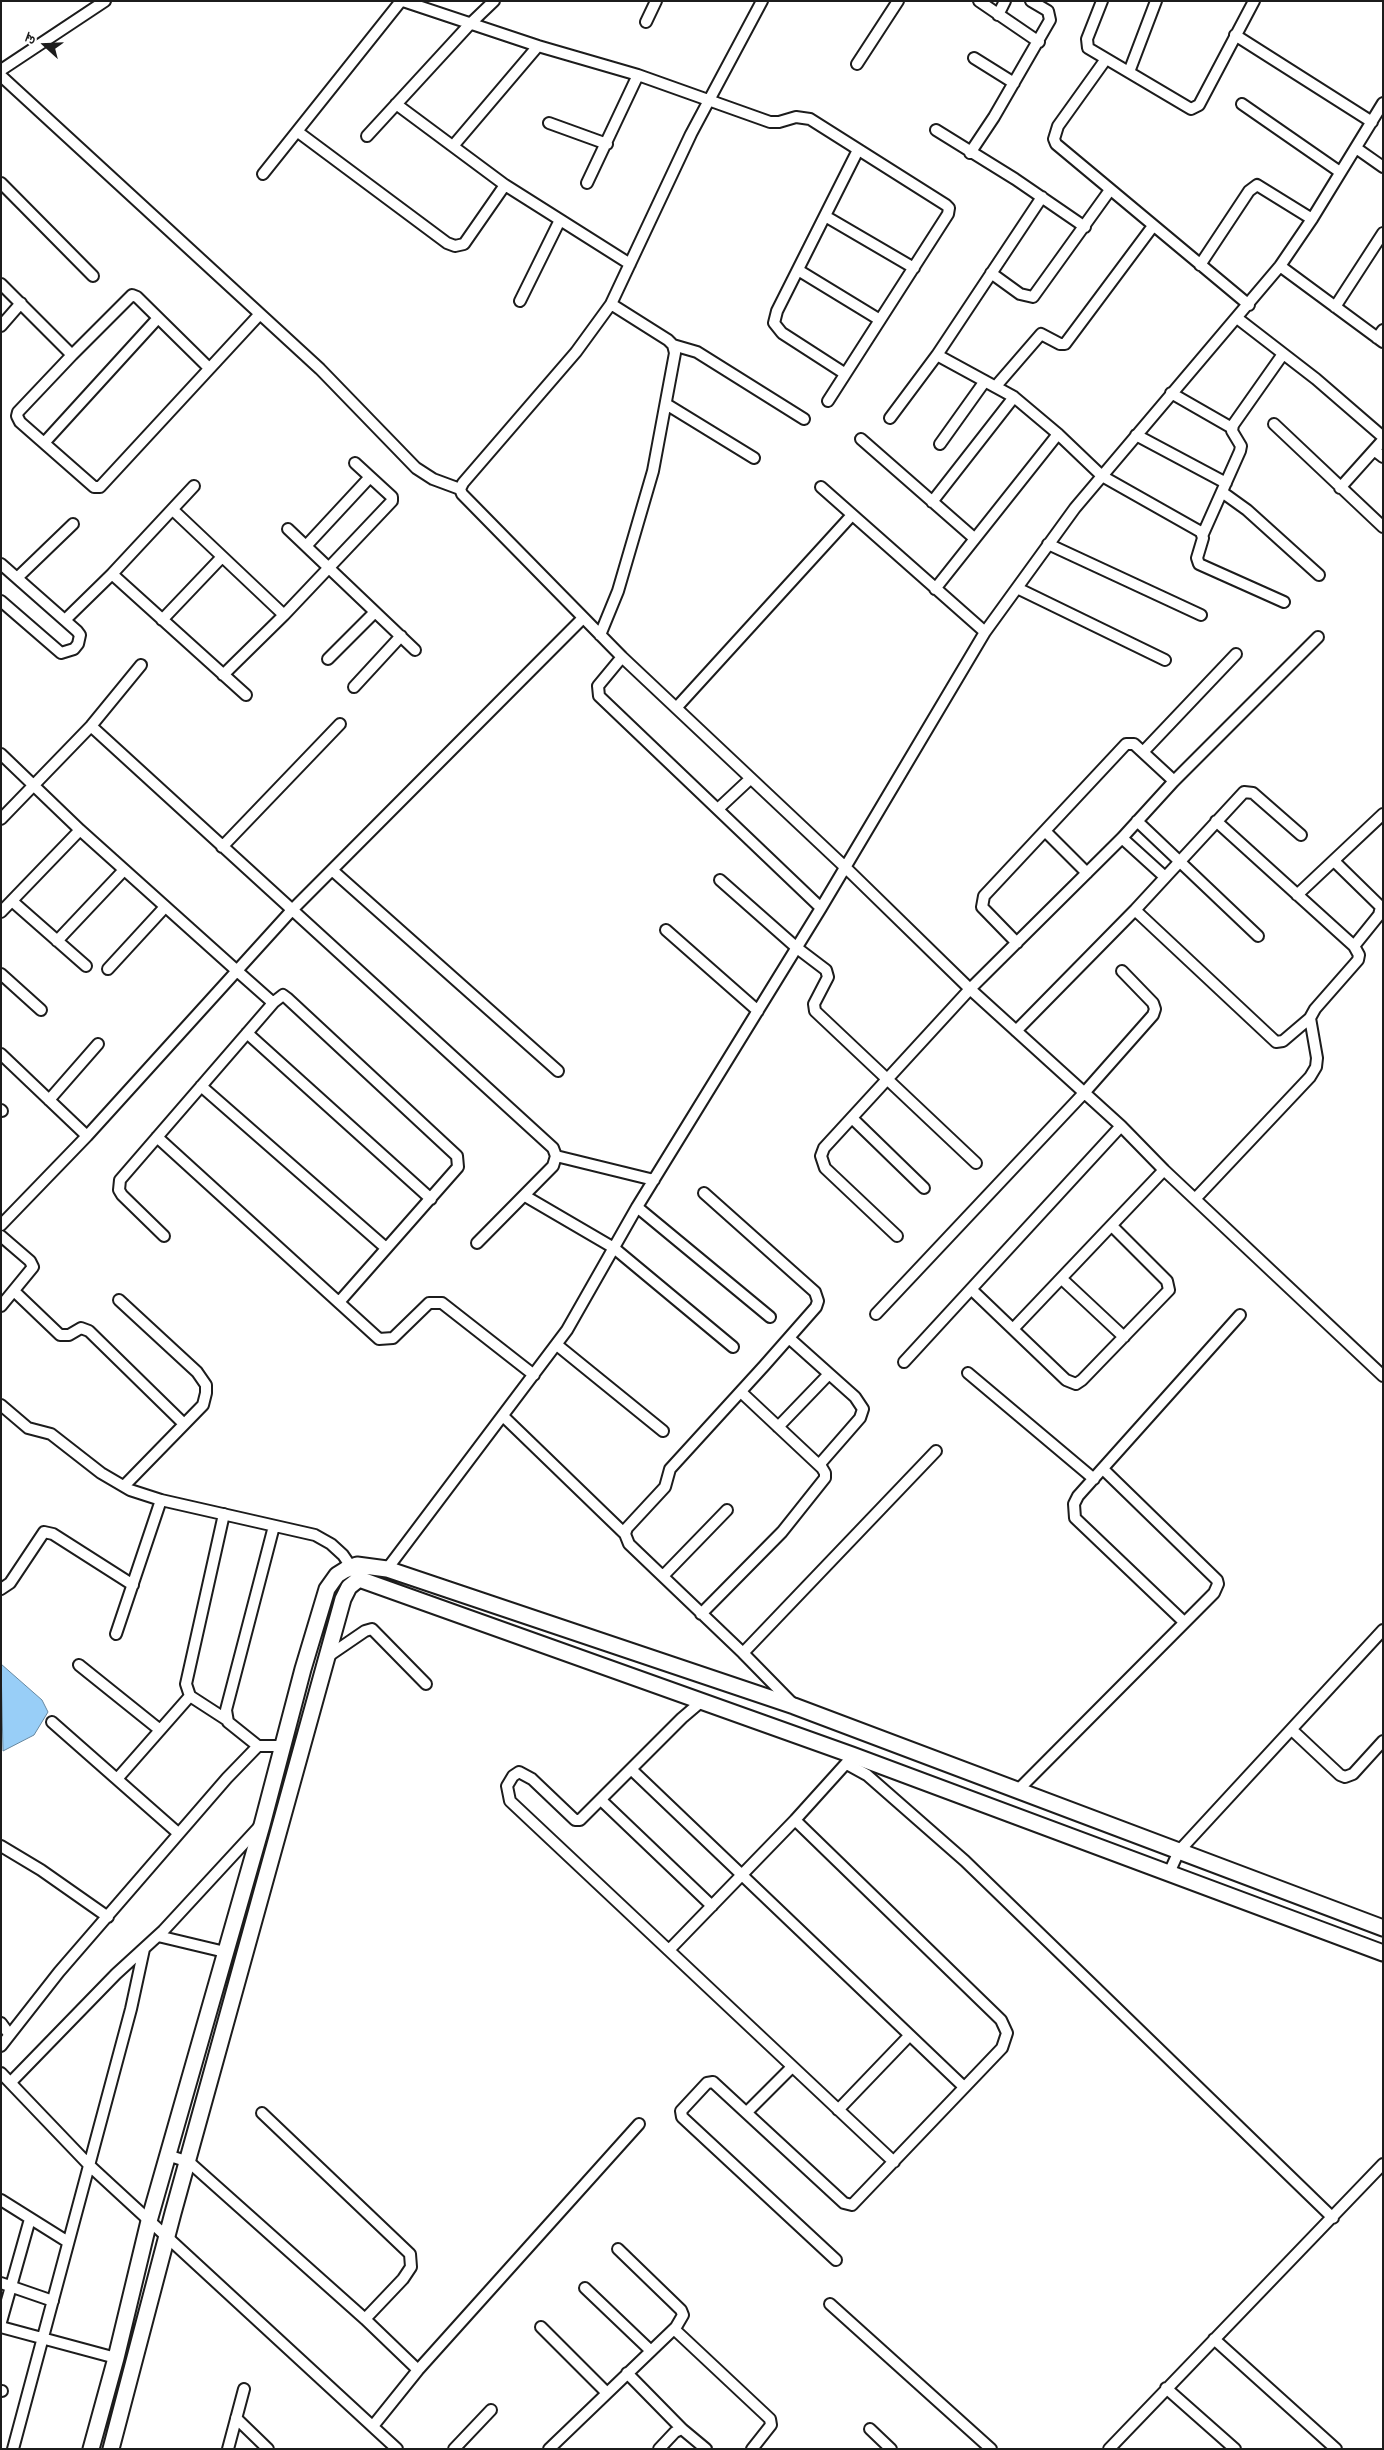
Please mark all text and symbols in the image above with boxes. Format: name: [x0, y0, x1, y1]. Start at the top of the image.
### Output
north arrow: [20, 20, 70, 70]
text: उ: [19, 32, 43, 48]

